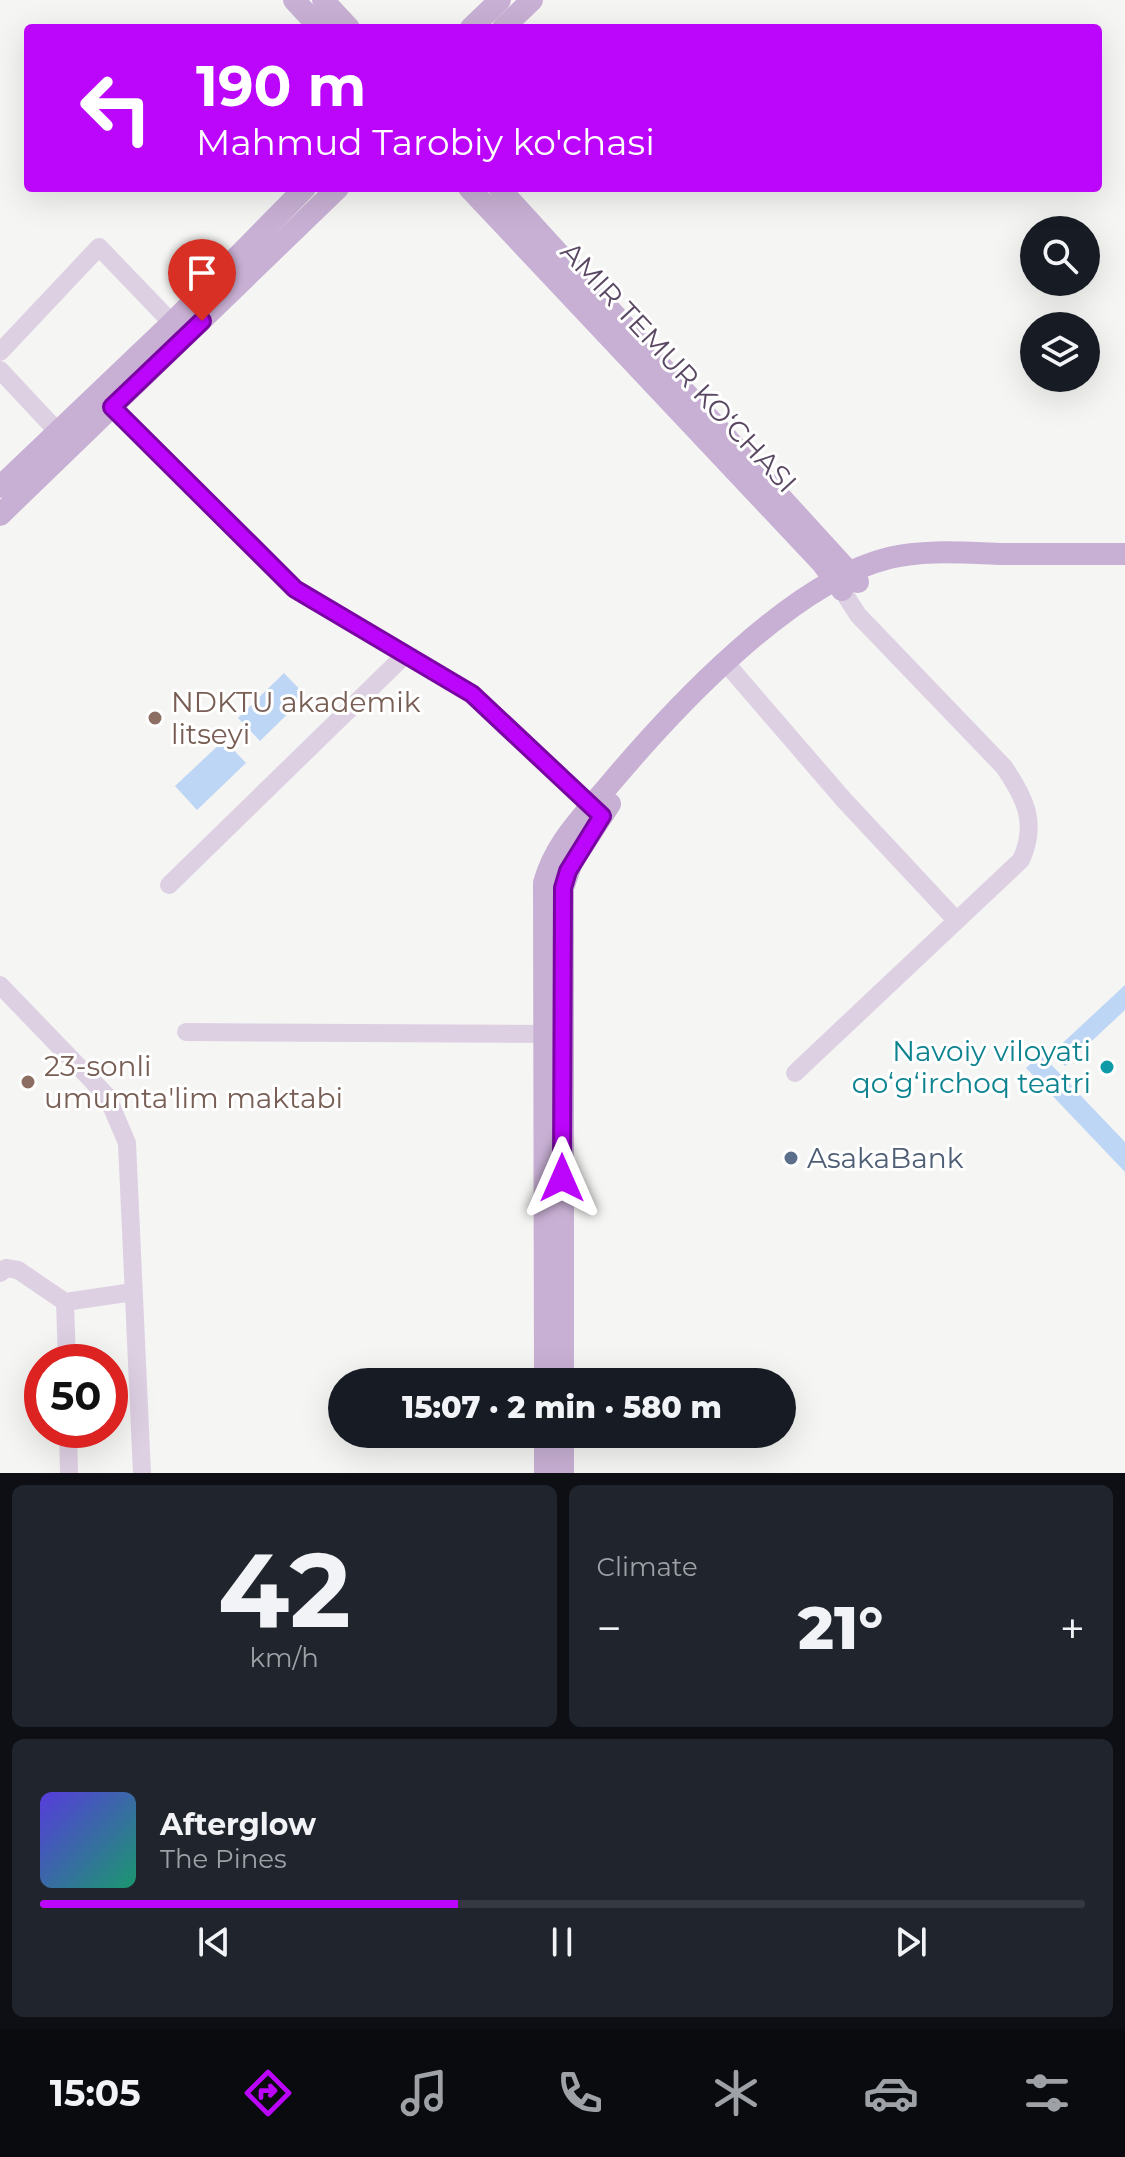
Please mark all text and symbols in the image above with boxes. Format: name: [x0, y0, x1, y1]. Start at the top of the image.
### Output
text: 190 m: [196, 52, 366, 120]
icon: left: [64, 56, 168, 160]
text: Mahmud Tarobiy ko'chasi: [196, 120, 655, 164]
map controls: [1020, 216, 1100, 392]
button: search: [1020, 216, 1100, 296]
street label: AMIR TEMUR KO‘CHASI: [554, 235, 804, 499]
pin: [168, 239, 236, 321]
icon: arrive: [180, 251, 224, 295]
button: layers: [1020, 312, 1100, 392]
place label: NDKTU akademik litseyi: [171, 685, 421, 751]
marker: NDKTU akademik litseyi: [146, 709, 164, 727]
place label: Navoiy viloyati qoʻgʻirchoq teatri: [852, 1034, 1091, 1100]
place label: 23-sonli umumta'lim maktabi: [44, 1049, 343, 1115]
marker: Navoiy viloyati qoʻgʻirchoq teatri: [1098, 1058, 1116, 1076]
marker: 23-sonli umumta'lim maktabi: [19, 1073, 37, 1091]
position arrow: [520, 1136, 604, 1220]
place label: AsakaBank: [807, 1141, 964, 1175]
marker: AsakaBank: [782, 1149, 800, 1167]
speed limit sign: 50: [24, 1344, 128, 1448]
text: 15:07 · 2 min · 580 m: [402, 1389, 722, 1426]
text: 42: [218, 1526, 351, 1653]
text: Climate: [597, 1551, 698, 1583]
text: 21°: [798, 1591, 883, 1664]
text: −: [597, 1601, 622, 1655]
text: +: [1060, 1601, 1085, 1655]
text: km/h: [250, 1642, 319, 1674]
text: Afterglow: [160, 1806, 316, 1843]
text: The Pines: [160, 1843, 287, 1875]
icon: previous: [192, 1920, 236, 1964]
icon: pause: [540, 1920, 584, 1964]
icon: next: [889, 1920, 933, 1964]
icon: directions: [240, 2065, 296, 2121]
icon: music: [396, 2065, 452, 2121]
icon: phone: [552, 2065, 608, 2121]
icon: climate: [708, 2065, 764, 2121]
icon: car: [863, 2065, 919, 2121]
icon: filters: [1019, 2065, 1075, 2121]
text: 15:05: [50, 2071, 141, 2115]

